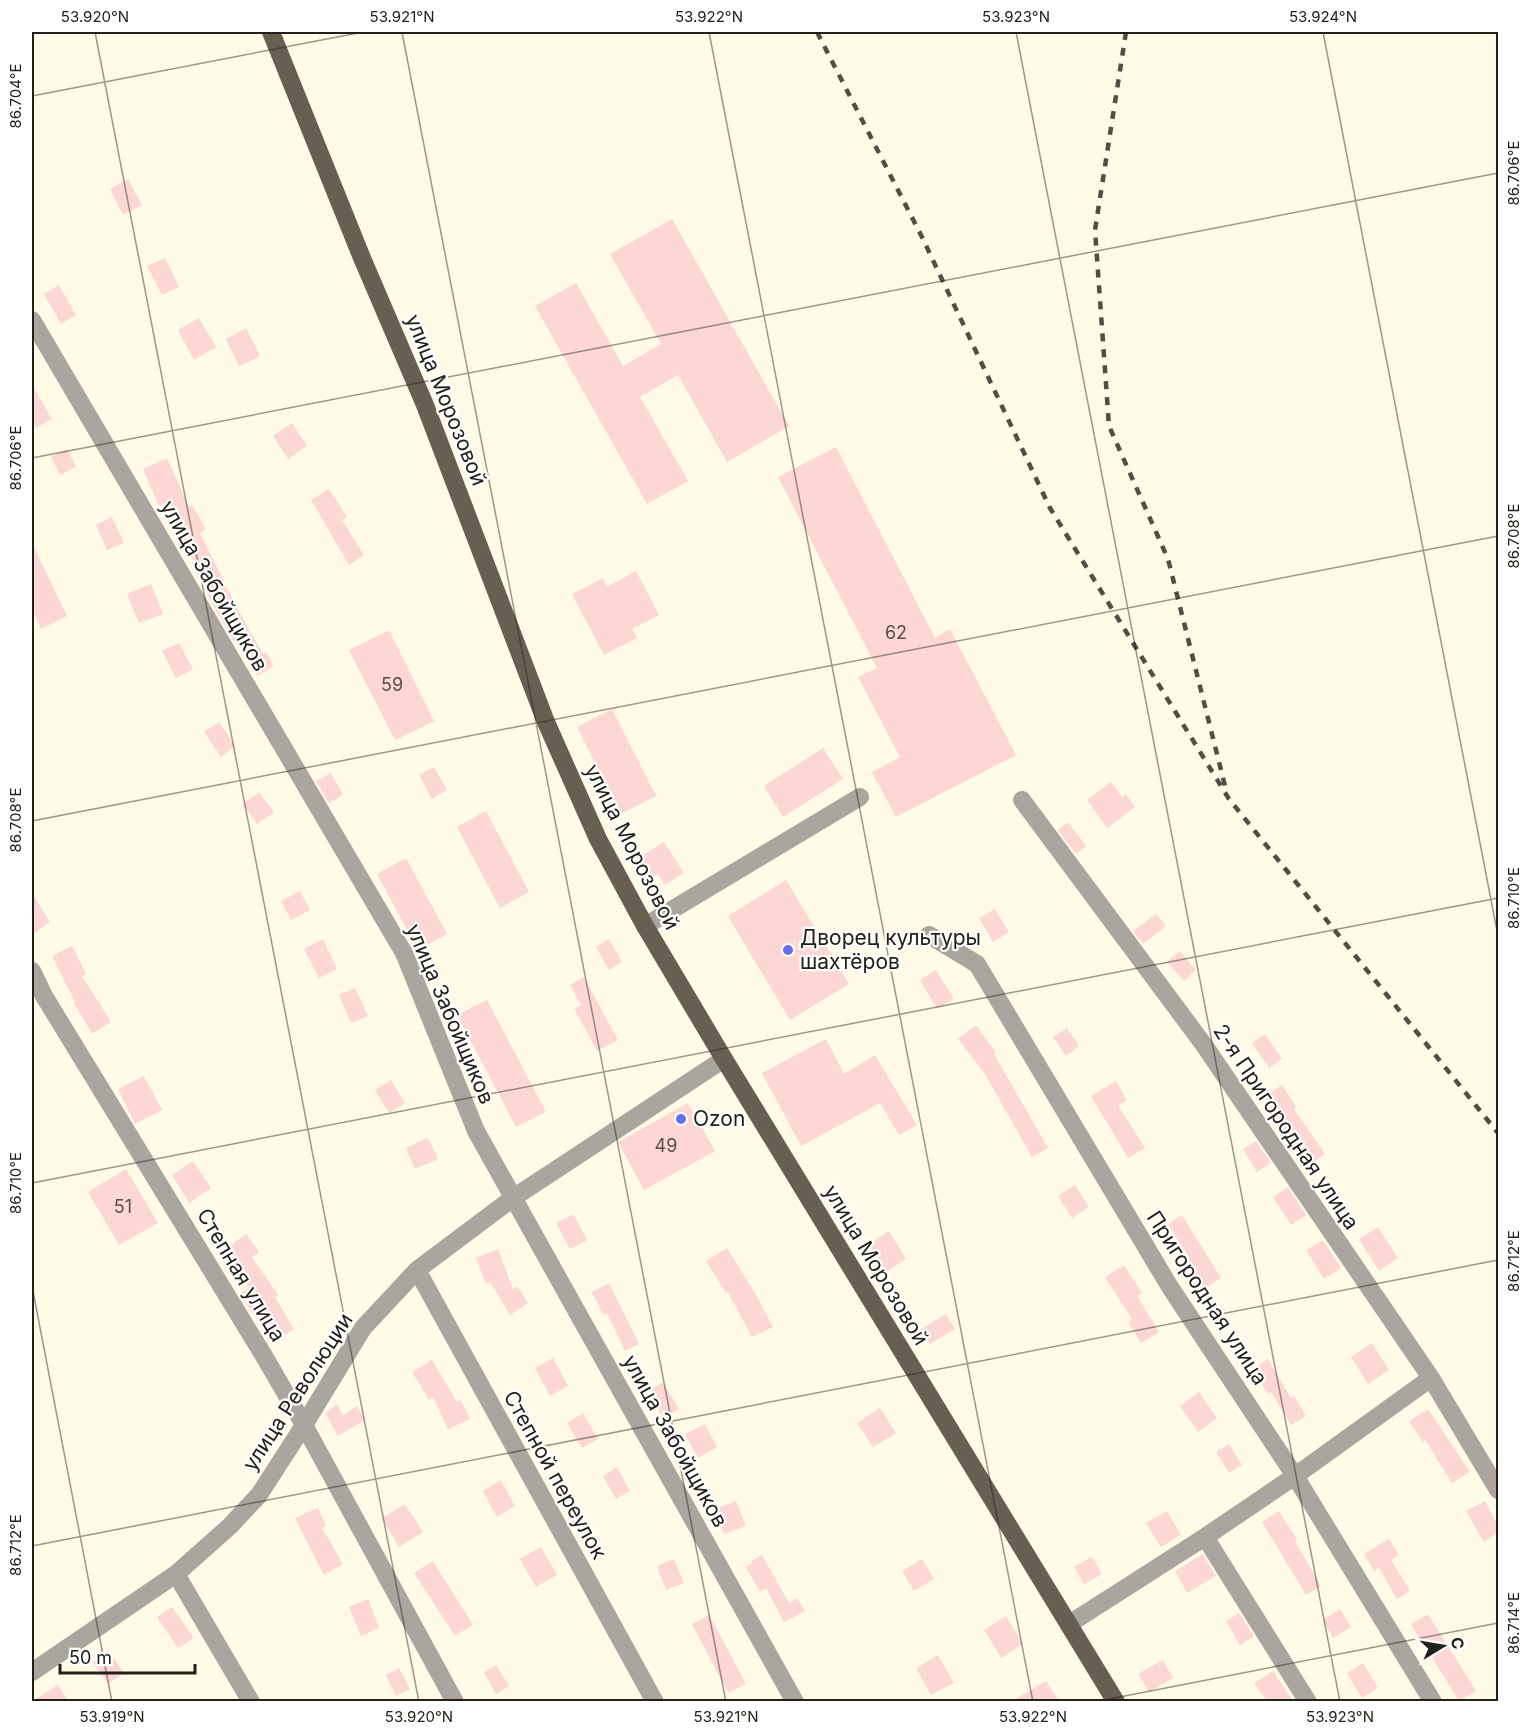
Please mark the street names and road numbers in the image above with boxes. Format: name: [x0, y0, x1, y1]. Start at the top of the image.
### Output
street label: улица Морозовой: [401, 311, 492, 489]
street label: улица Забойщиков: [155, 496, 274, 676]
street label: улица Морозовой: [580, 760, 685, 934]
street label: улица Забойщиков: [401, 920, 500, 1108]
street label: 2-я Пригородная улица: [1208, 1019, 1365, 1234]
street label: улица Морозовой: [819, 1180, 934, 1349]
street label: Степная улица: [192, 1204, 291, 1346]
street label: Пригородная улица: [1142, 1206, 1273, 1389]
street label: улица Революции: [237, 1308, 358, 1475]
street label: улица Забойщиков: [618, 1350, 733, 1531]
street label: Степной переулок: [499, 1386, 612, 1564]

